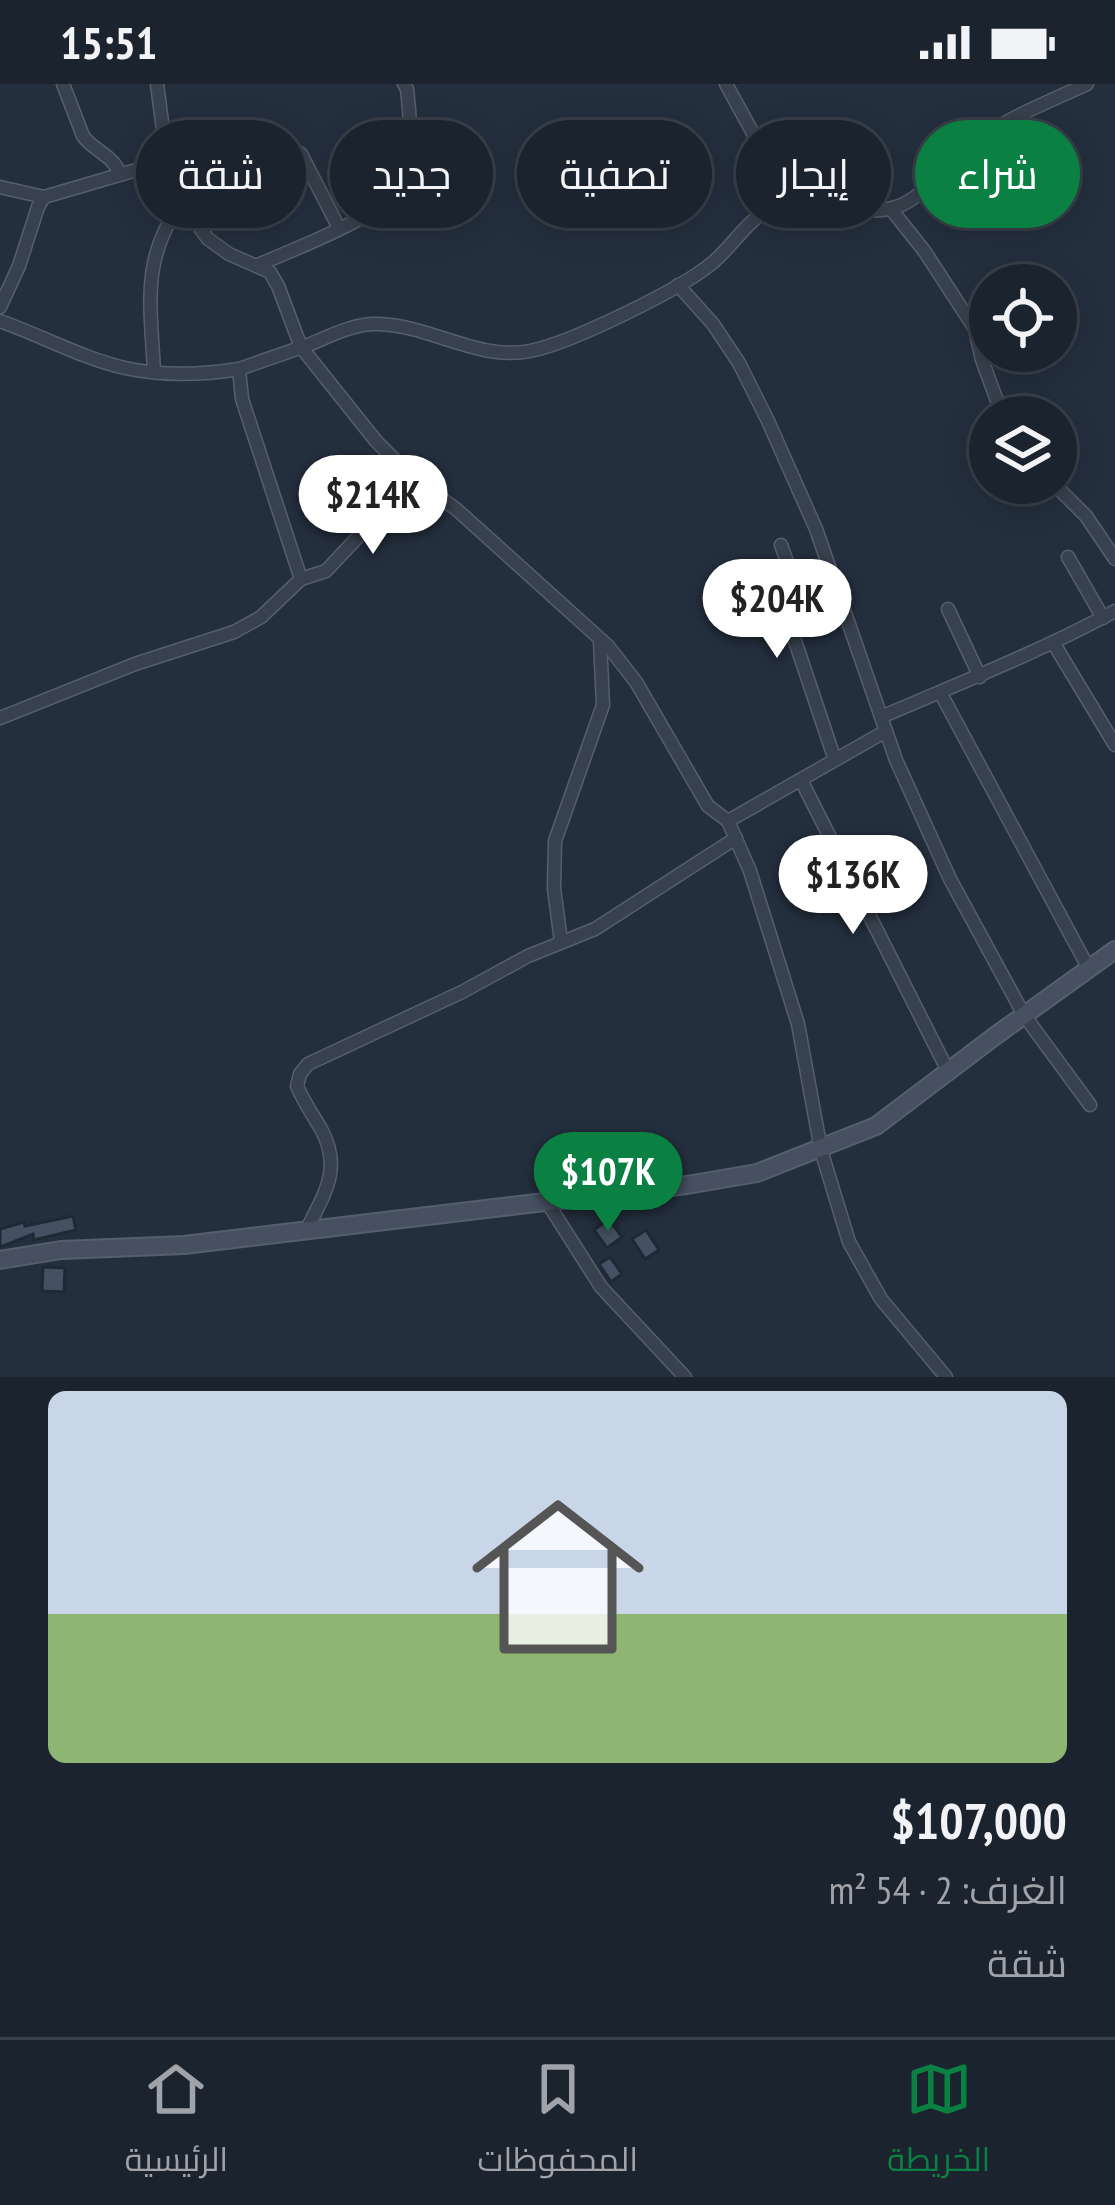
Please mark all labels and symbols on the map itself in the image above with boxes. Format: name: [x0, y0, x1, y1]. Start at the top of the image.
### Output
pin: $214K: [289, 455, 457, 557]
pin: $204K: [693, 559, 861, 661]
pin: $136K: [769, 835, 937, 937]
pin: $107K: [524, 1132, 692, 1234]

